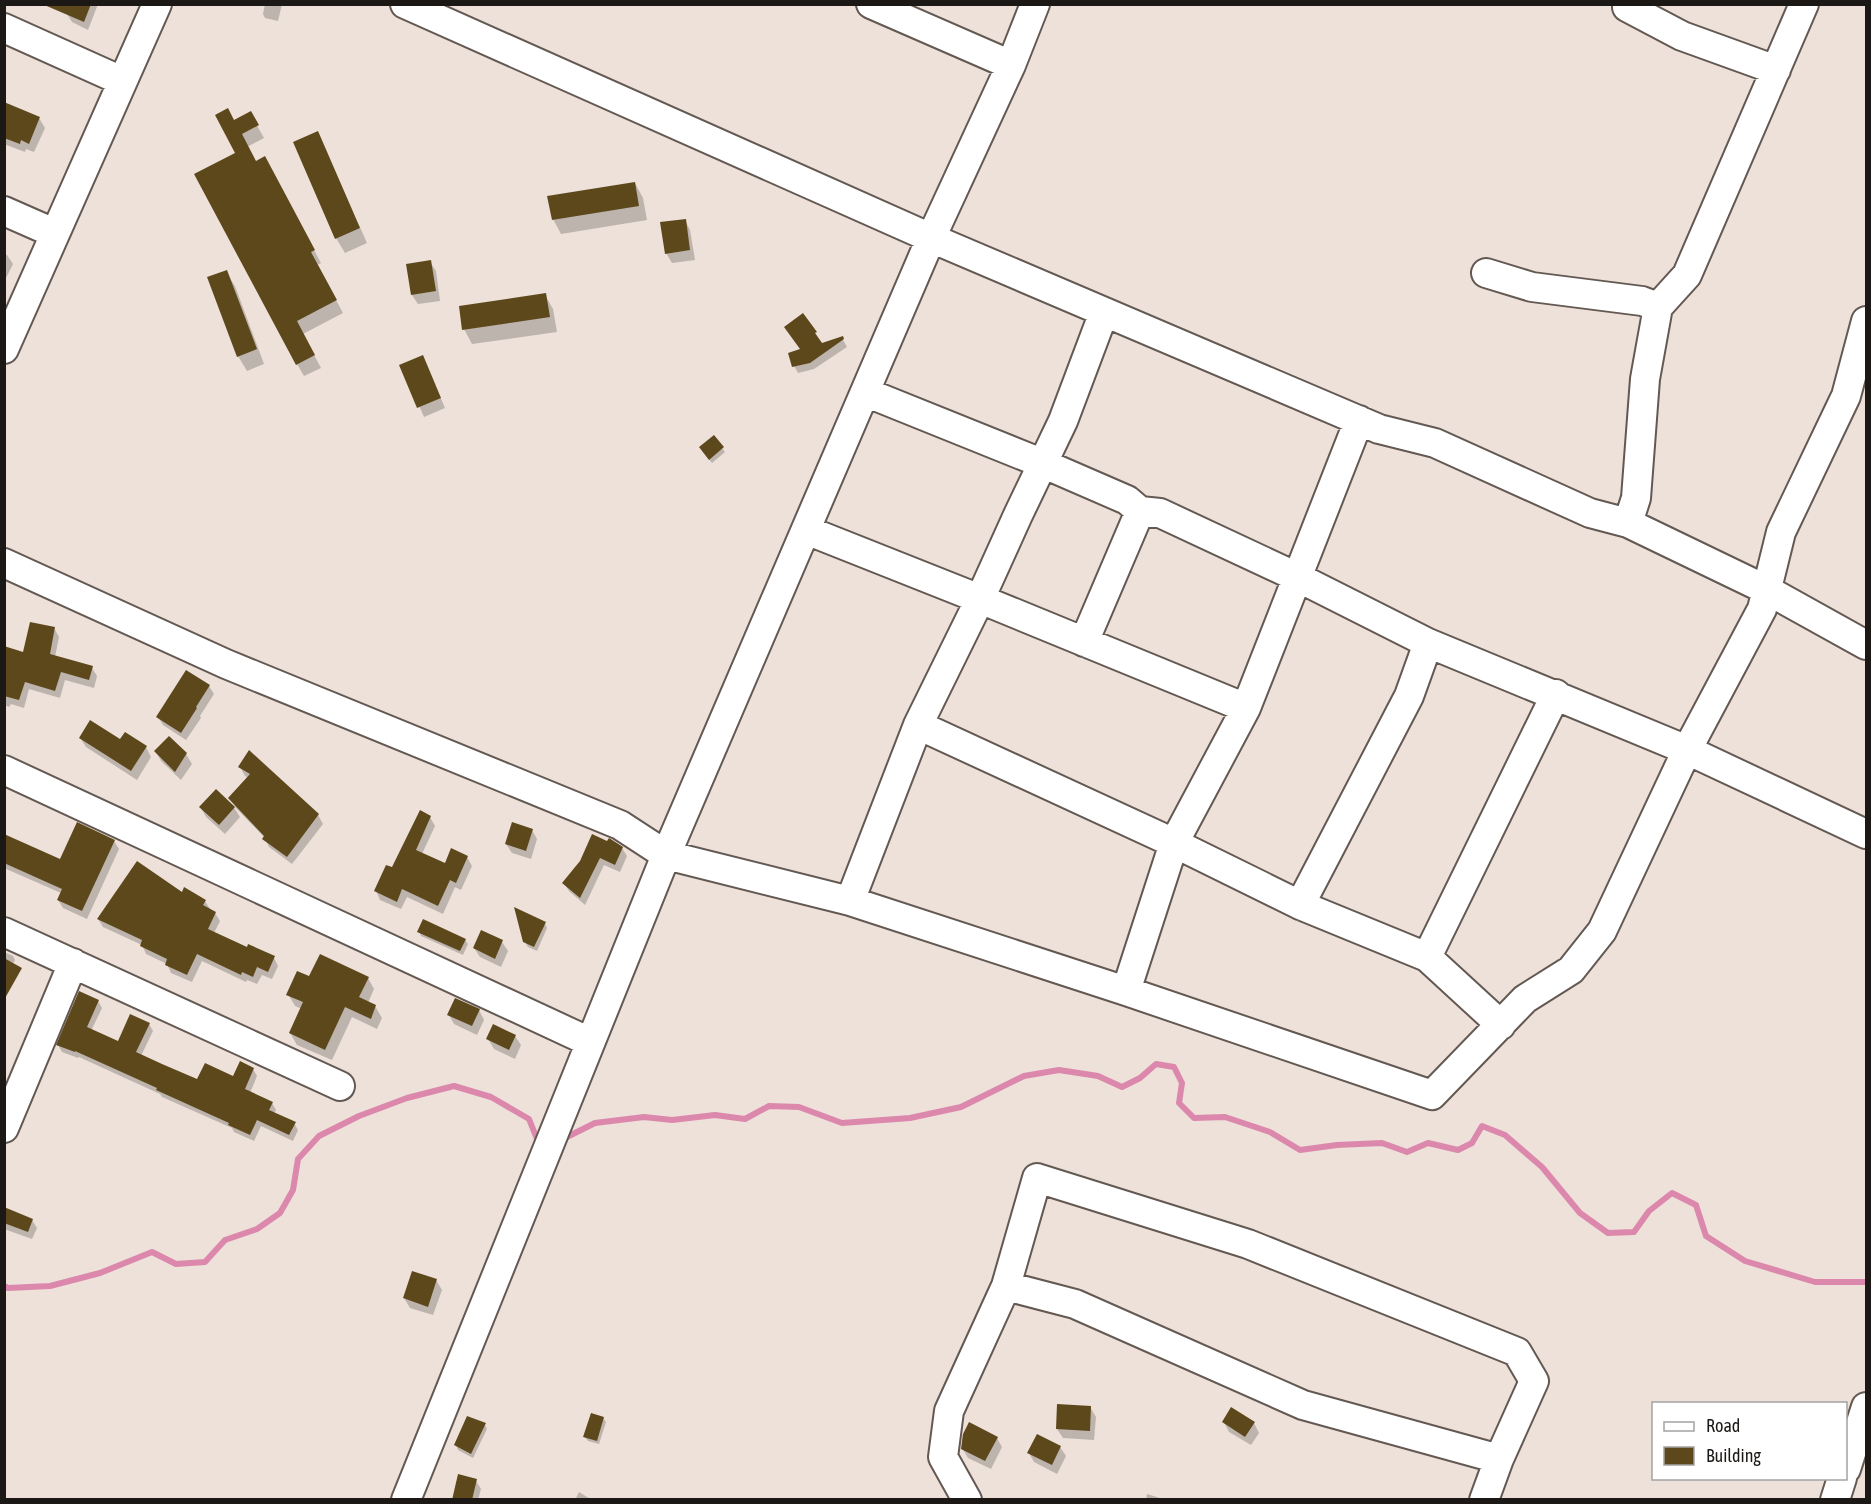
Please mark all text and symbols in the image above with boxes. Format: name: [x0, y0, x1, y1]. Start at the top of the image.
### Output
legend: [1652, 1402, 1847, 1480]
text: Road: [1706, 1415, 1740, 1436]
text: Building: [1706, 1445, 1761, 1466]

